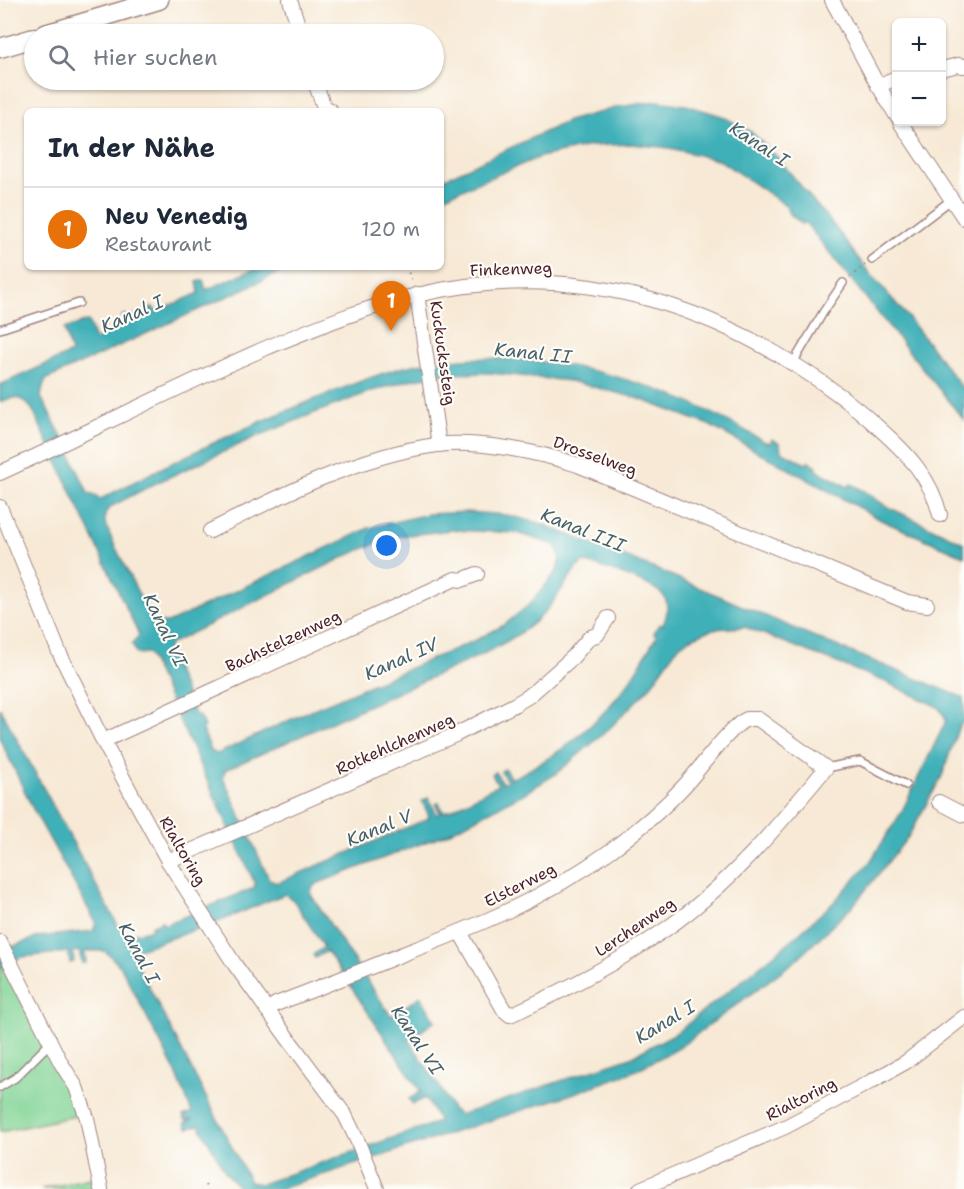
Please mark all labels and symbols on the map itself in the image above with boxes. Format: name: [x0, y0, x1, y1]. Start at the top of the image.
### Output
water label: Kanal I: [725, 116, 794, 173]
street label: Finkenweg: [469, 257, 553, 281]
pin: 1: [372, 282, 410, 331]
water label: Kanal I: [97, 289, 168, 338]
street label: Kuckuckssteig: [425, 299, 461, 407]
water label: Kanal II: [493, 337, 574, 369]
street label: Drosselweg: [550, 431, 640, 481]
water label: Kanal III: [537, 502, 630, 558]
your location: [372, 531, 401, 560]
water label: Kanal VI: [138, 589, 193, 672]
street label: Bachstelzenweg: [222, 605, 344, 677]
water label: Kanal IV: [360, 631, 443, 686]
street label: Rotkehlchenweg: [333, 708, 458, 780]
water label: Kanal V: [343, 803, 417, 852]
street label: Rialtoring: [155, 813, 211, 890]
street label: Elsterweg: [481, 858, 559, 912]
street label: Lerchenweg: [591, 892, 679, 962]
water label: Kanal I: [113, 918, 166, 989]
water label: Kanal I: [630, 994, 701, 1049]
water label: Kanal VI: [386, 1001, 449, 1080]
street label: Rialtoring: [762, 1072, 840, 1126]

